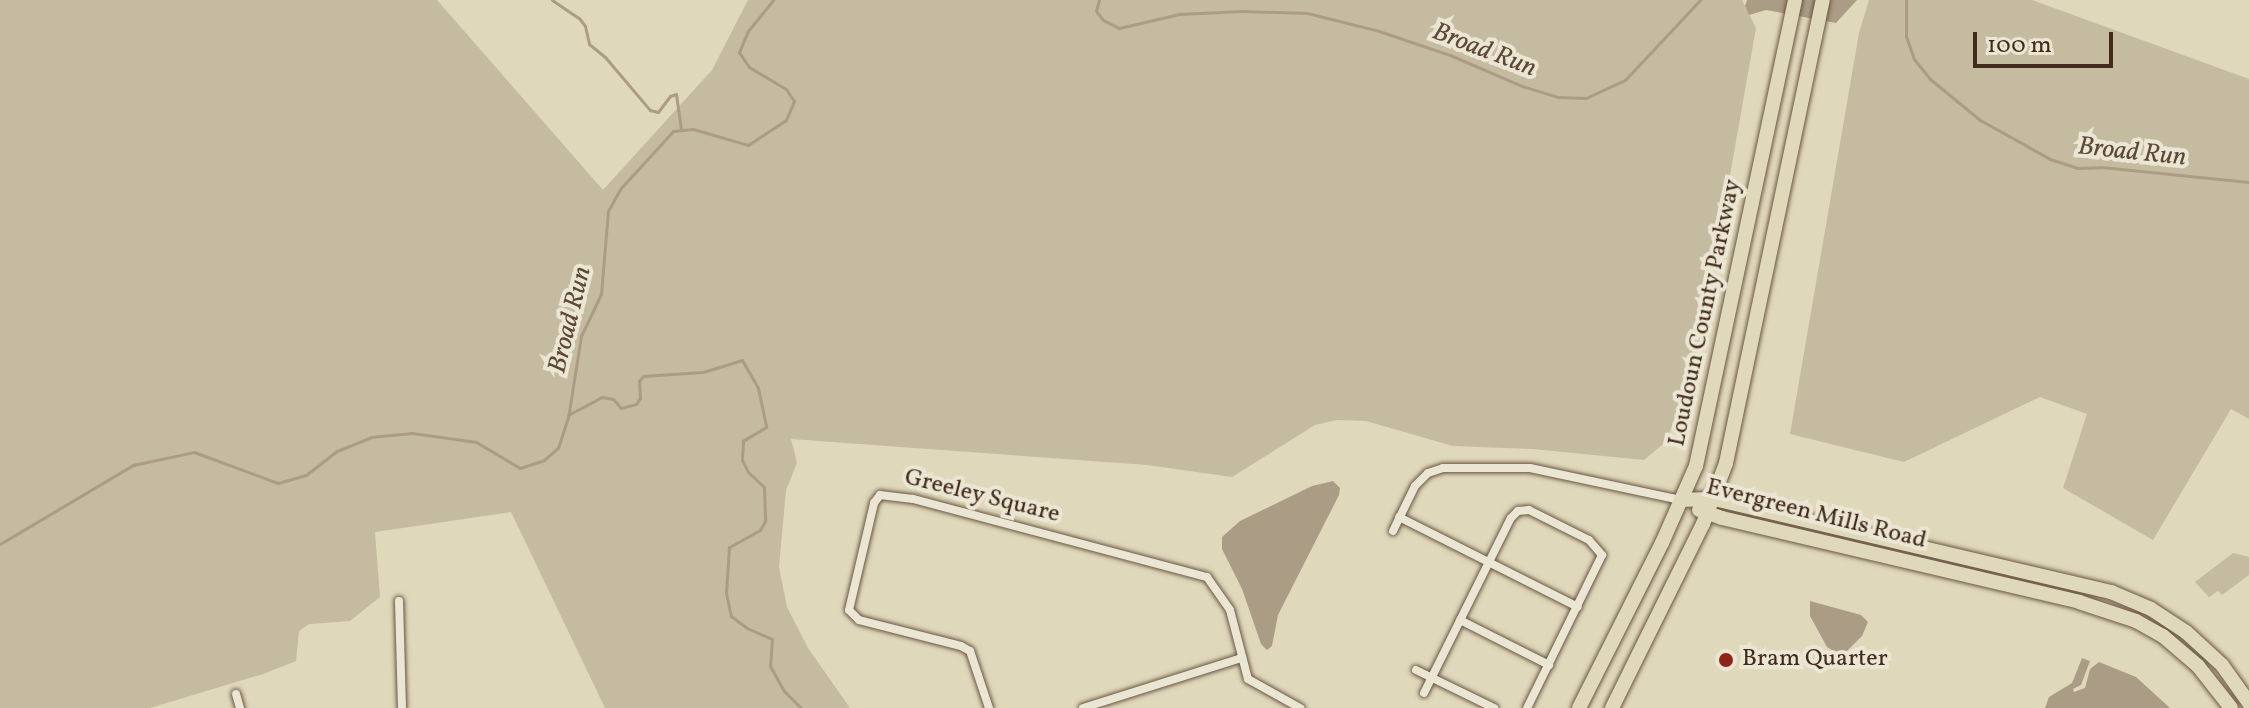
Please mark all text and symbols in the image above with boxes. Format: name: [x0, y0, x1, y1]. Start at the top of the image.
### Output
scale bar: [1977, 16, 2117, 66]
water label: Broad Run: [1428, 17, 1540, 85]
text: 100 m: [1987, 29, 2052, 63]
water label: Broad Run: [2076, 132, 2188, 174]
street label: Loudoun County Parkway: [1664, 176, 1748, 450]
water label: Broad Run: [543, 263, 599, 377]
street label: Greeley Square: [901, 464, 1063, 530]
street label: Evergreen Mills Road: [1703, 474, 1929, 556]
place label: Bram Quarter: [1742, 646, 1888, 674]
marker: Bram Quarter: [1717, 651, 1735, 669]

